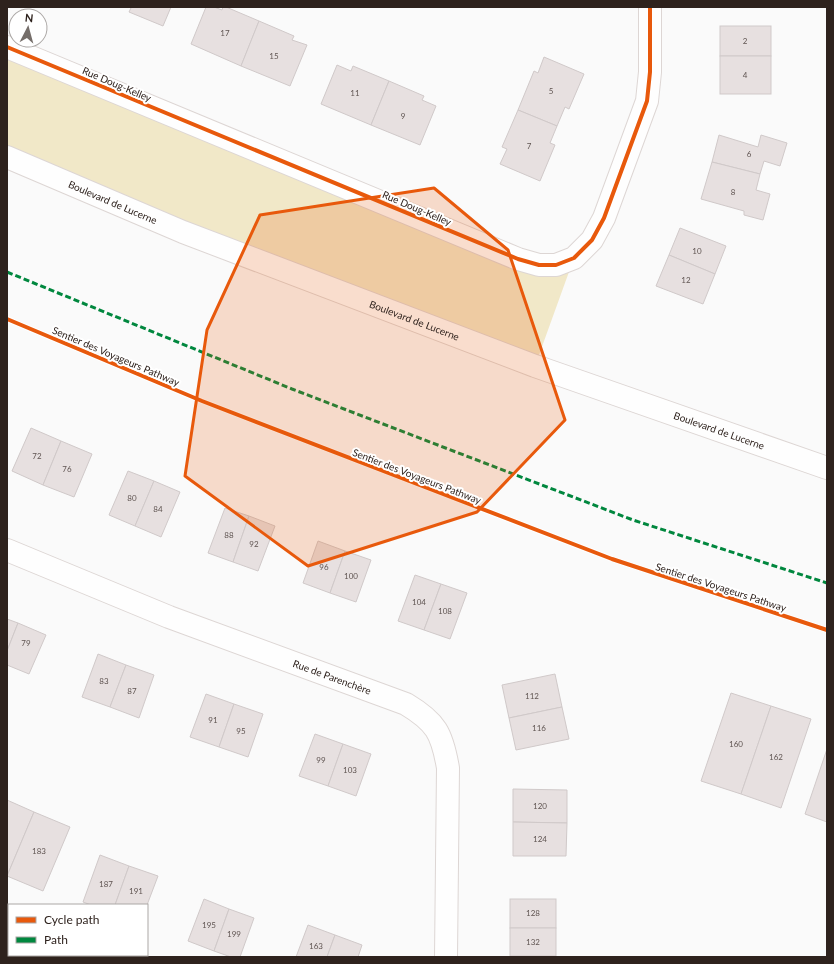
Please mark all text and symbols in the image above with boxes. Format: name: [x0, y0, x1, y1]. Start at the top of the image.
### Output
north arrow: [8, 8, 48, 48]
text: N: [24, 11, 34, 24]
house number: 17: [220, 28, 230, 38]
house number: 2: [743, 36, 748, 46]
house number: 15: [269, 51, 279, 61]
street label: Rue Doug-Kelley: [81, 64, 154, 104]
house number: 4: [743, 70, 748, 80]
house number: 5: [549, 86, 554, 96]
house number: 11: [350, 88, 360, 98]
house number: 9: [401, 111, 406, 121]
house number: 7: [527, 141, 532, 151]
house number: 6: [747, 149, 752, 159]
street label: Boulevard de Lucerne: [67, 178, 159, 226]
house number: 8: [731, 187, 736, 197]
street label: Rue Doug-Kelley: [381, 188, 454, 228]
house number: 10: [692, 246, 702, 256]
house number: 12: [681, 275, 691, 285]
street label: Boulevard de Lucerne: [368, 298, 461, 343]
street label: Sentier des Voyageurs Pathway: [51, 324, 182, 389]
street label: Boulevard de Lucerne: [672, 409, 766, 452]
street label: Sentier des Voyageurs Pathway: [351, 446, 484, 506]
house number: 72: [32, 451, 42, 461]
house number: 76: [62, 464, 72, 474]
house number: 80: [127, 493, 137, 503]
house number: 84: [153, 504, 163, 514]
house number: 88: [224, 530, 234, 540]
house number: 92: [249, 539, 259, 549]
street label: Sentier des Voyageurs Pathway: [654, 560, 789, 614]
house number: 96: [319, 562, 329, 572]
house number: 100: [344, 571, 358, 581]
house number: 104: [412, 597, 426, 607]
house number: 108: [438, 606, 452, 616]
house number: 79: [21, 638, 31, 648]
street label: Rue de Parenchère: [291, 657, 373, 697]
house number: 83: [99, 676, 109, 686]
house number: 87: [127, 686, 137, 696]
house number: 112: [525, 691, 539, 701]
house number: 91: [208, 715, 218, 725]
house number: 116: [532, 723, 546, 733]
house number: 95: [236, 726, 246, 736]
house number: 160: [729, 739, 743, 749]
house number: 162: [769, 752, 783, 762]
house number: 99: [316, 755, 326, 765]
house number: 103: [343, 765, 357, 775]
house number: 120: [533, 801, 547, 811]
house number: 124: [533, 834, 547, 844]
house number: 183: [32, 846, 46, 856]
house number: 187: [99, 879, 113, 889]
house number: 191: [129, 886, 143, 896]
legend: [8, 904, 148, 956]
house number: 128: [526, 908, 540, 918]
text: Cycle path: [44, 912, 99, 927]
house number: 195: [202, 920, 216, 930]
house number: 199: [227, 929, 241, 939]
text: Path: [44, 932, 68, 947]
house number: 132: [526, 937, 540, 947]
house number: 163: [309, 941, 323, 951]

